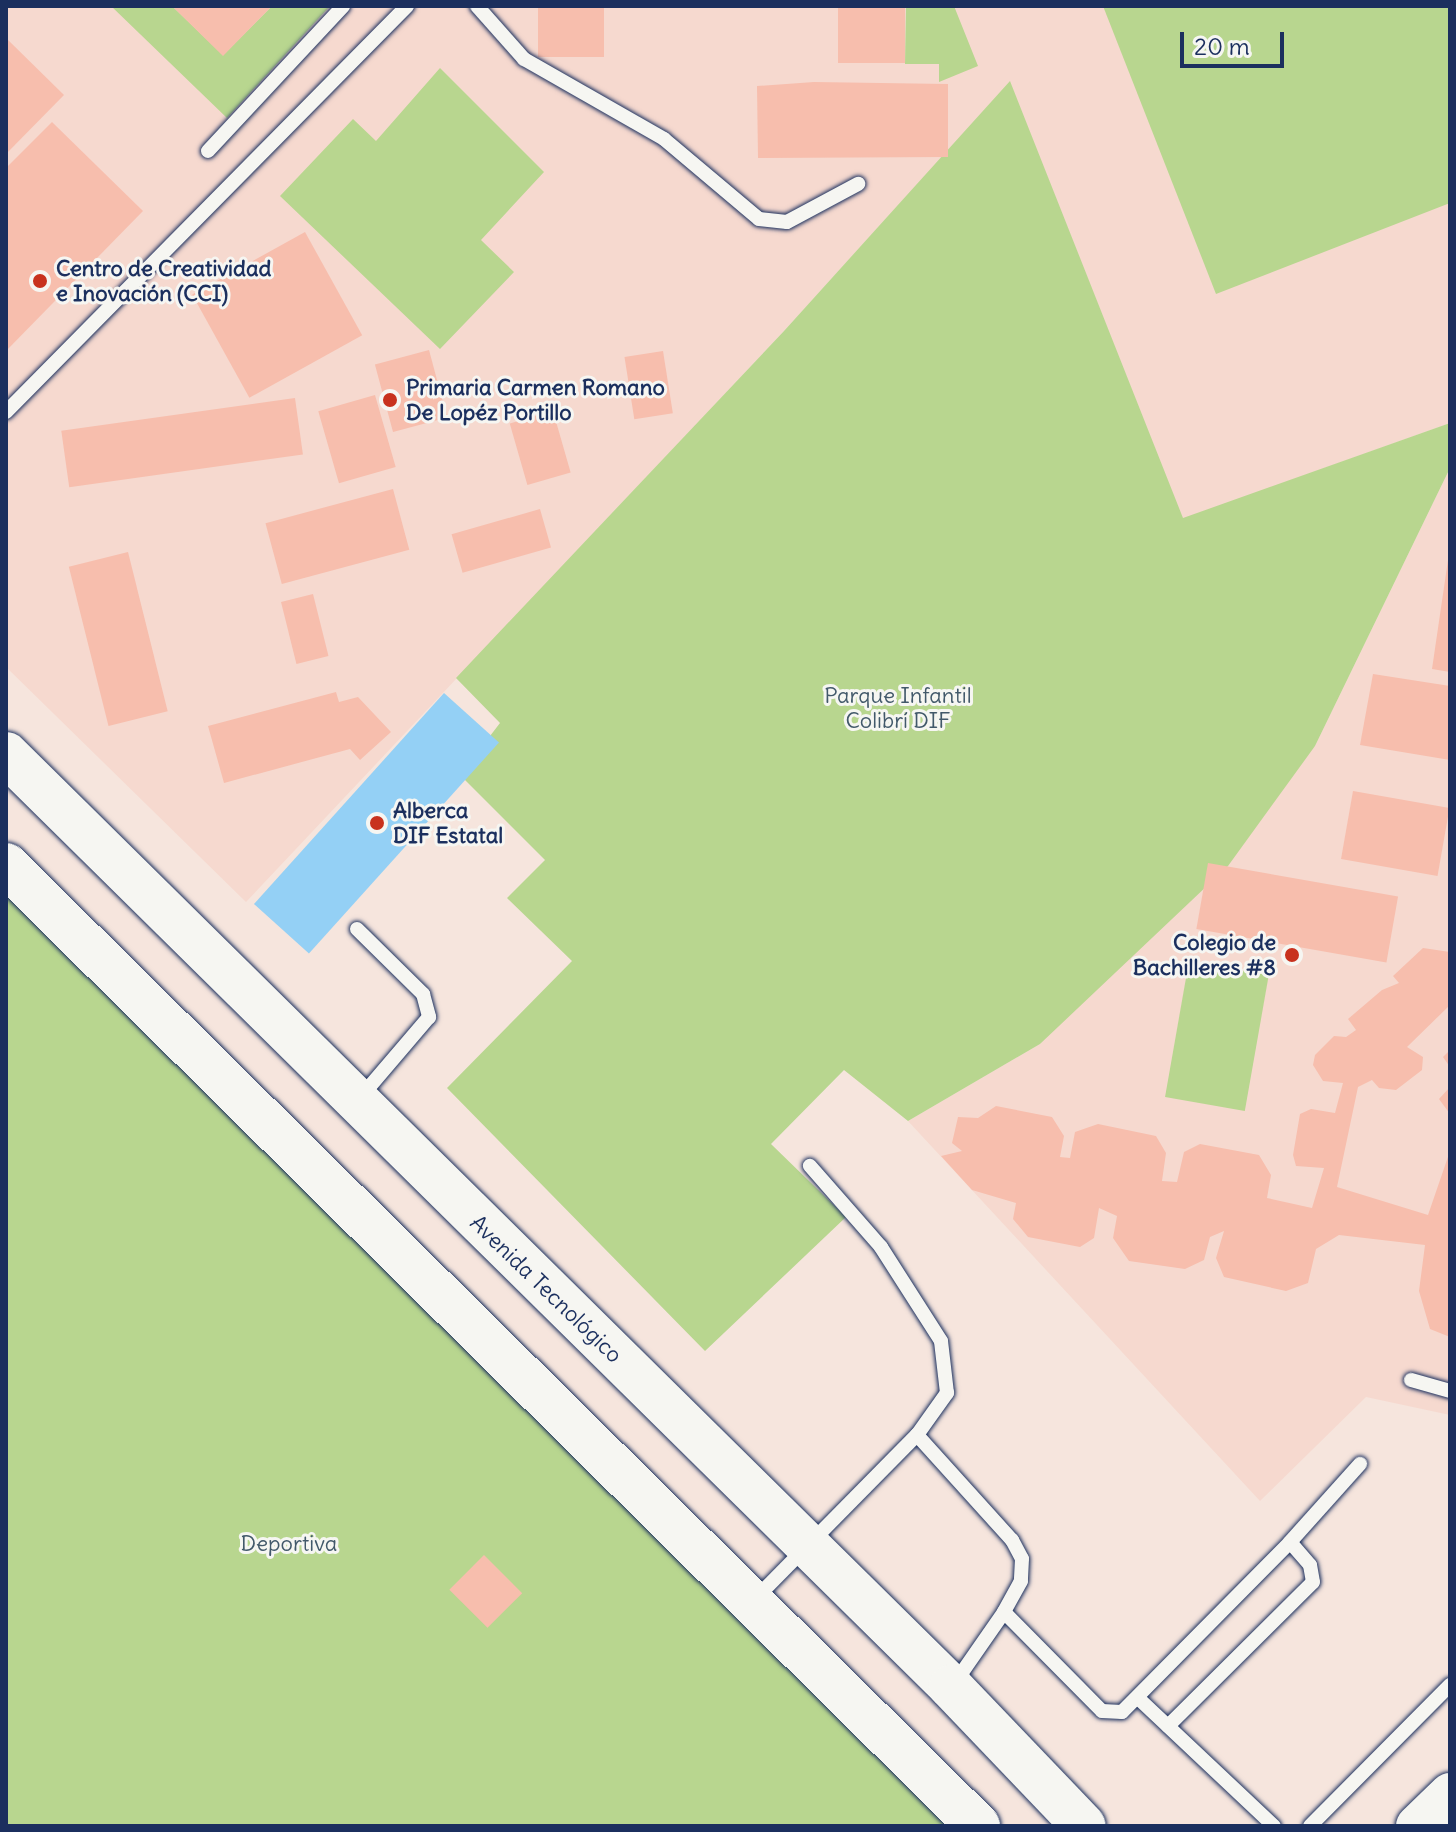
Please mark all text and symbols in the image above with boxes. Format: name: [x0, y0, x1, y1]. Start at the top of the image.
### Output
scale bar: [1184, 16, 1288, 66]
text: 20 m: [1194, 31, 1250, 61]
place label: Centro de Creatividad e Inovación (CCI): [56, 255, 271, 306]
marker: Centro de Creatividad e Inovación (CCI): [31, 272, 49, 290]
place label: Primaria Carmen Romano De Lopéz Portillo: [406, 374, 665, 426]
marker: Primaria Carmen Romano De Lopéz Portillo: [381, 391, 399, 409]
park label: Parque Infantil Colibrí DIF: [824, 682, 972, 734]
place label: Alberca DIF Estatal: [393, 797, 503, 848]
marker: Alberca DIF Estatal: [368, 814, 386, 832]
place label: Colegio de Bachilleres #8: [1133, 929, 1276, 980]
marker: Colegio de Bachilleres #8: [1283, 946, 1301, 964]
street label: Avenida Tecnológico: [465, 1210, 627, 1368]
park label: Deportiva: [241, 1531, 337, 1557]

